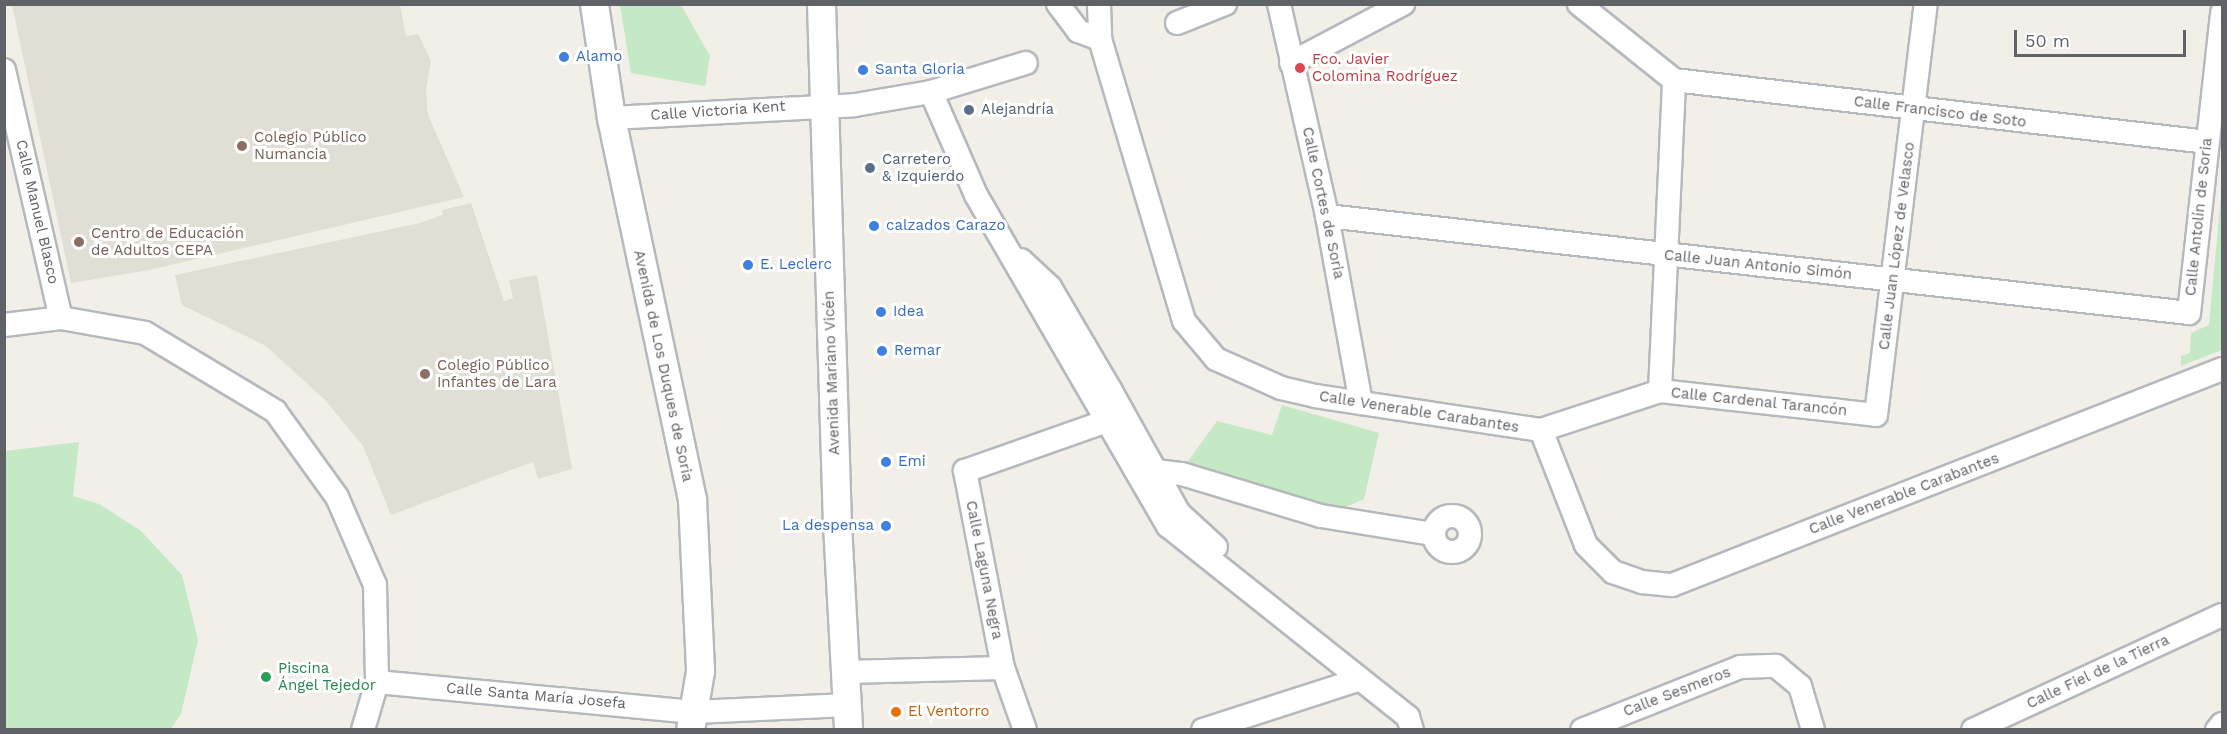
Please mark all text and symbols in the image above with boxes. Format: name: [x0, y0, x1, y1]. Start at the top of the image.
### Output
scale bar: [2017, 18, 2190, 56]
text: 50 m: [2025, 30, 2070, 51]
place label: Alamo: [576, 48, 622, 66]
marker: Alamo: [557, 50, 571, 64]
place label: Fco. Javier Colomina Rodríguez: [1312, 50, 1458, 85]
place label: Santa Gloria: [875, 61, 965, 79]
marker: Fco. Javier Colomina Rodríguez: [1293, 61, 1307, 75]
marker: Santa Gloria: [856, 63, 870, 77]
street label: Calle Francisco de Soto: [1853, 92, 2027, 132]
street label: Calle Victoria Kent: [649, 97, 787, 125]
place label: Alejandría: [981, 101, 1054, 119]
marker: Alejandría: [962, 103, 976, 117]
street label: Calle Cortes de Soria: [1298, 125, 1348, 281]
place label: Colegio Público Numancia: [254, 128, 366, 163]
street label: Calle Antolín de Soria: [2182, 137, 2216, 297]
street label: Calle Manuel Blasco: [12, 138, 62, 286]
marker: Colegio Público Numancia: [235, 139, 249, 153]
street label: Calle Juan López de Velasco: [1875, 140, 1919, 352]
place label: Carretero & Izquierdo: [882, 150, 964, 185]
marker: Carretero & Izquierdo: [863, 161, 877, 175]
place label: calzados Carazo: [886, 217, 1005, 235]
marker: calzados Carazo: [867, 219, 881, 233]
place label: Centro de Educación de Adultos CEPA: [91, 224, 244, 259]
marker: Centro de Educación de Adultos CEPA: [72, 235, 86, 249]
street label: Calle Juan Antonio Simón: [1663, 246, 1853, 284]
street label: Avenida de Los Duques de Soria: [630, 248, 696, 484]
place label: E. Leclerc: [760, 256, 832, 274]
marker: E. Leclerc: [741, 258, 755, 272]
street label: Avenida Mariano Vicén: [820, 290, 844, 456]
place label: Idea: [893, 303, 924, 321]
marker: Idea: [874, 305, 888, 319]
place label: Remar: [894, 342, 941, 360]
marker: Remar: [875, 344, 889, 358]
place label: Colegio Público Infantes de Lara: [437, 356, 557, 391]
marker: Colegio Público Infantes de Lara: [418, 367, 432, 381]
street label: Calle Cardenal Tarancón: [1669, 384, 1849, 420]
street label: Calle Venerable Carabantes: [1318, 387, 1520, 437]
street label: Calle Venerable Carabantes: [1806, 449, 2002, 539]
place label: Emi: [898, 453, 926, 471]
marker: Emi: [879, 455, 893, 469]
street label: Calle Laguna Negra: [962, 499, 1006, 641]
place label: La despensa: [782, 517, 874, 535]
marker: La despensa: [879, 519, 893, 533]
street label: Calle Fiel de la Tierra: [2023, 631, 2173, 713]
place label: Piscina Ángel Tejedor: [278, 659, 377, 694]
street label: Calle Sesmeros: [1621, 663, 1733, 721]
marker: Piscina Ángel Tejedor: [259, 670, 273, 684]
street label: Calle Santa María Josefa: [445, 679, 627, 713]
place label: El Ventorro: [908, 703, 990, 721]
marker: El Ventorro: [889, 705, 903, 719]

